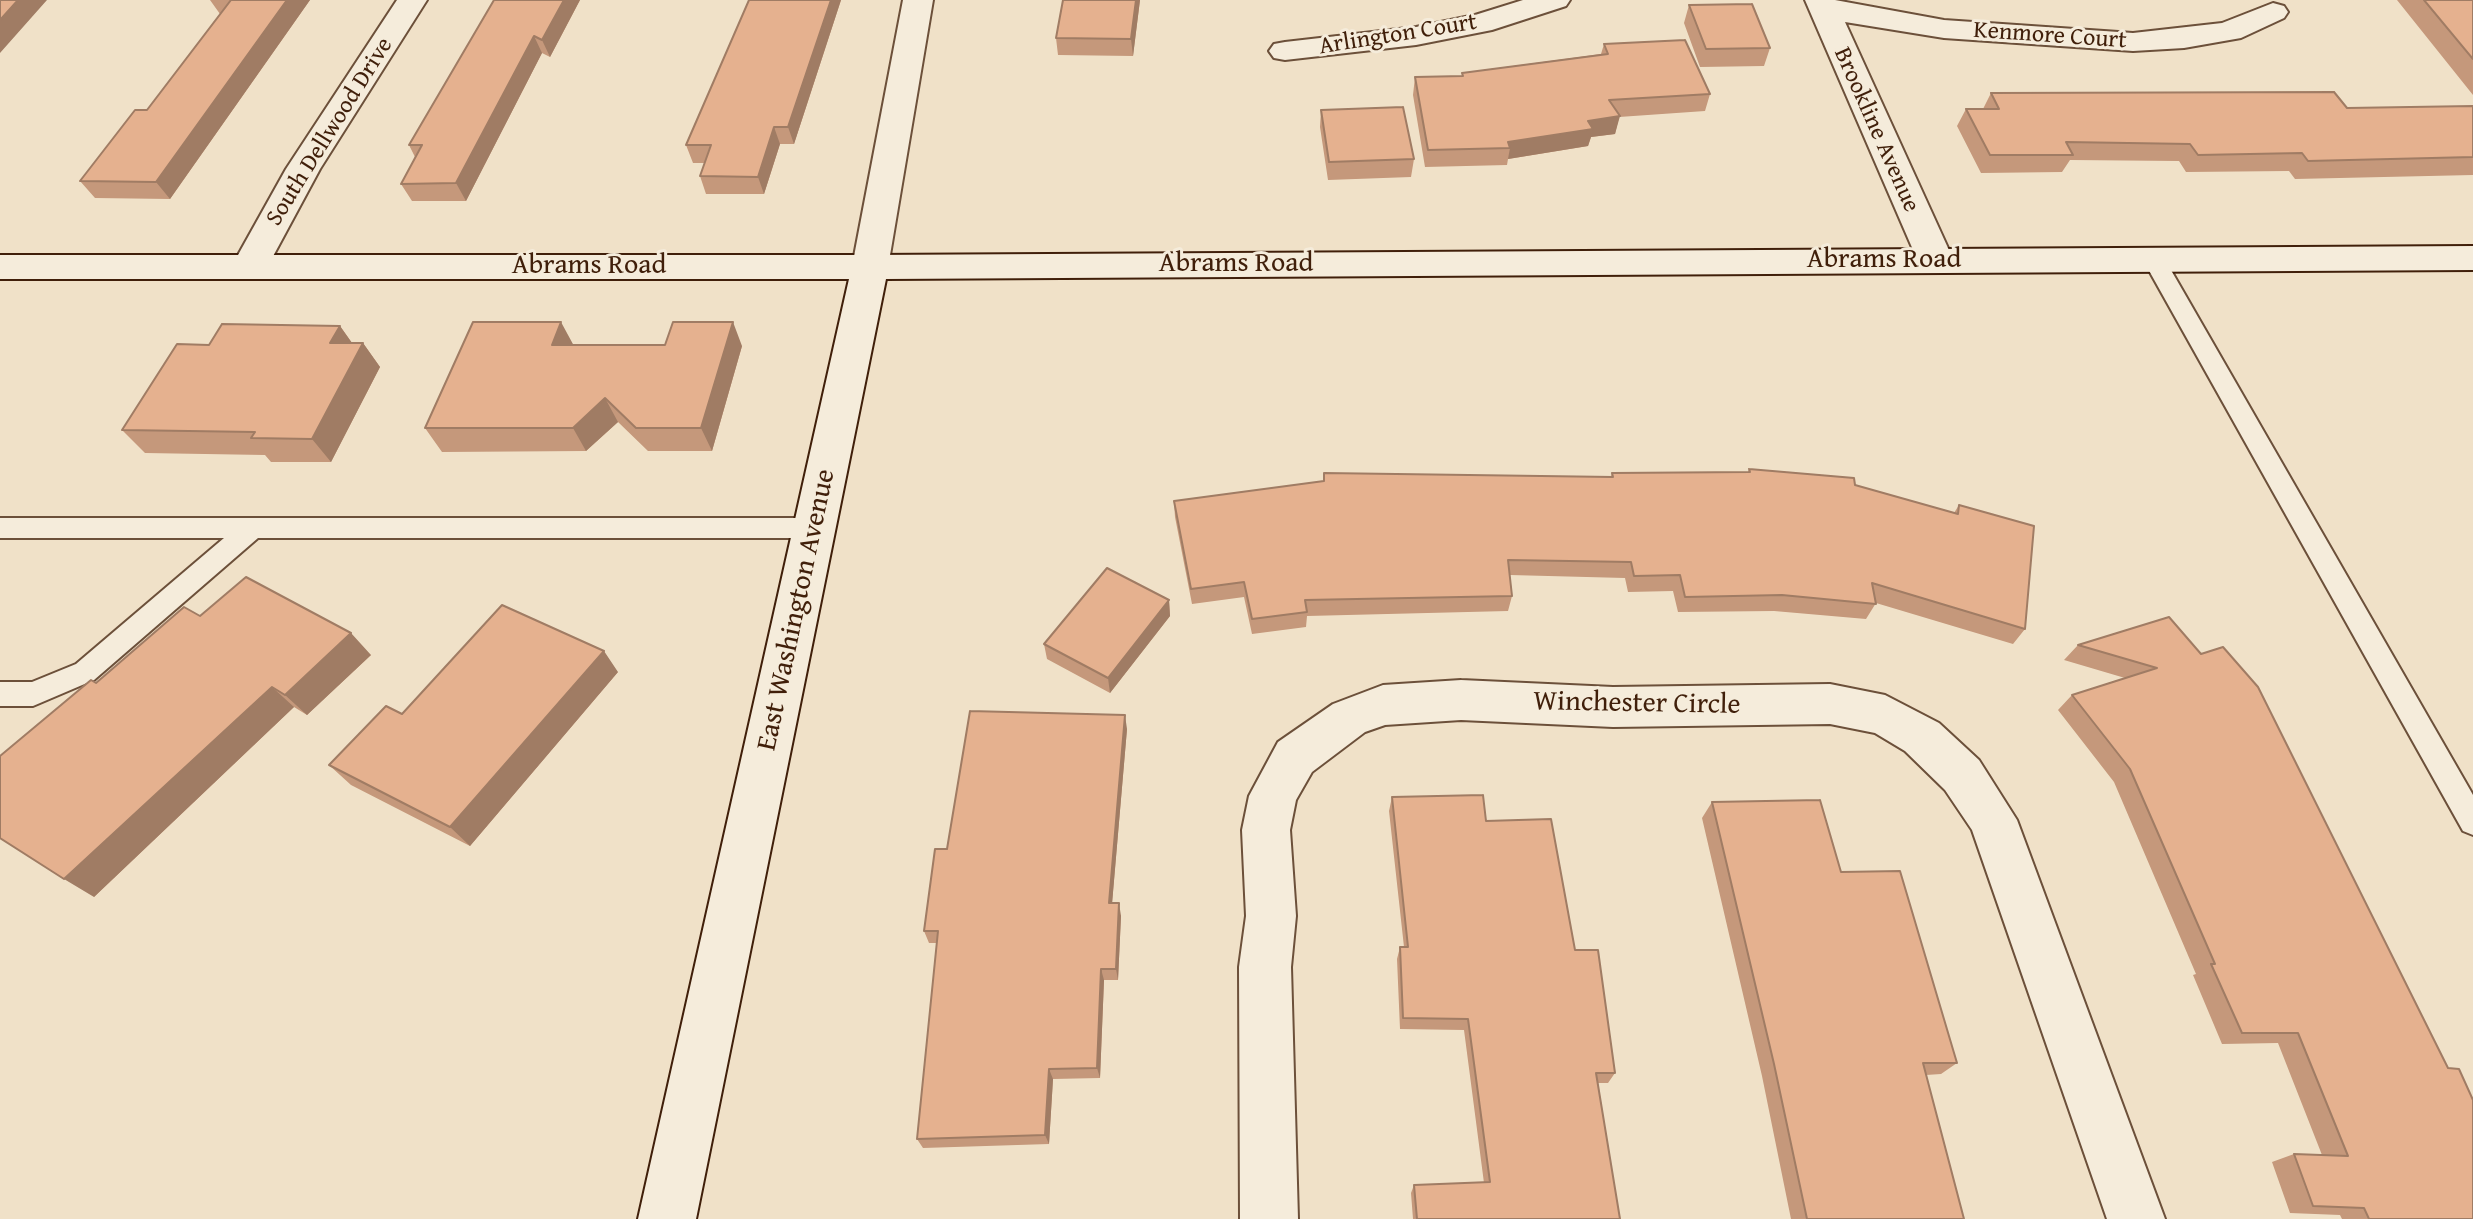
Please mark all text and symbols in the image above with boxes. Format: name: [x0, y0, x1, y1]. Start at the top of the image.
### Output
street label: Arlington Court: [1317, 8, 1479, 62]
street label: Kenmore Court: [1972, 16, 2128, 56]
street label: South Dellwood Drive: [260, 33, 400, 231]
street label: Brookline Avenue: [1827, 43, 1925, 217]
street label: Abrams Road: [1807, 243, 1961, 277]
street label: Abrams Road: [1159, 247, 1313, 281]
street label: Abrams Road: [512, 249, 666, 283]
street label: East Washington Avenue: [751, 466, 843, 754]
street label: Winchester Circle: [1533, 685, 1741, 723]

